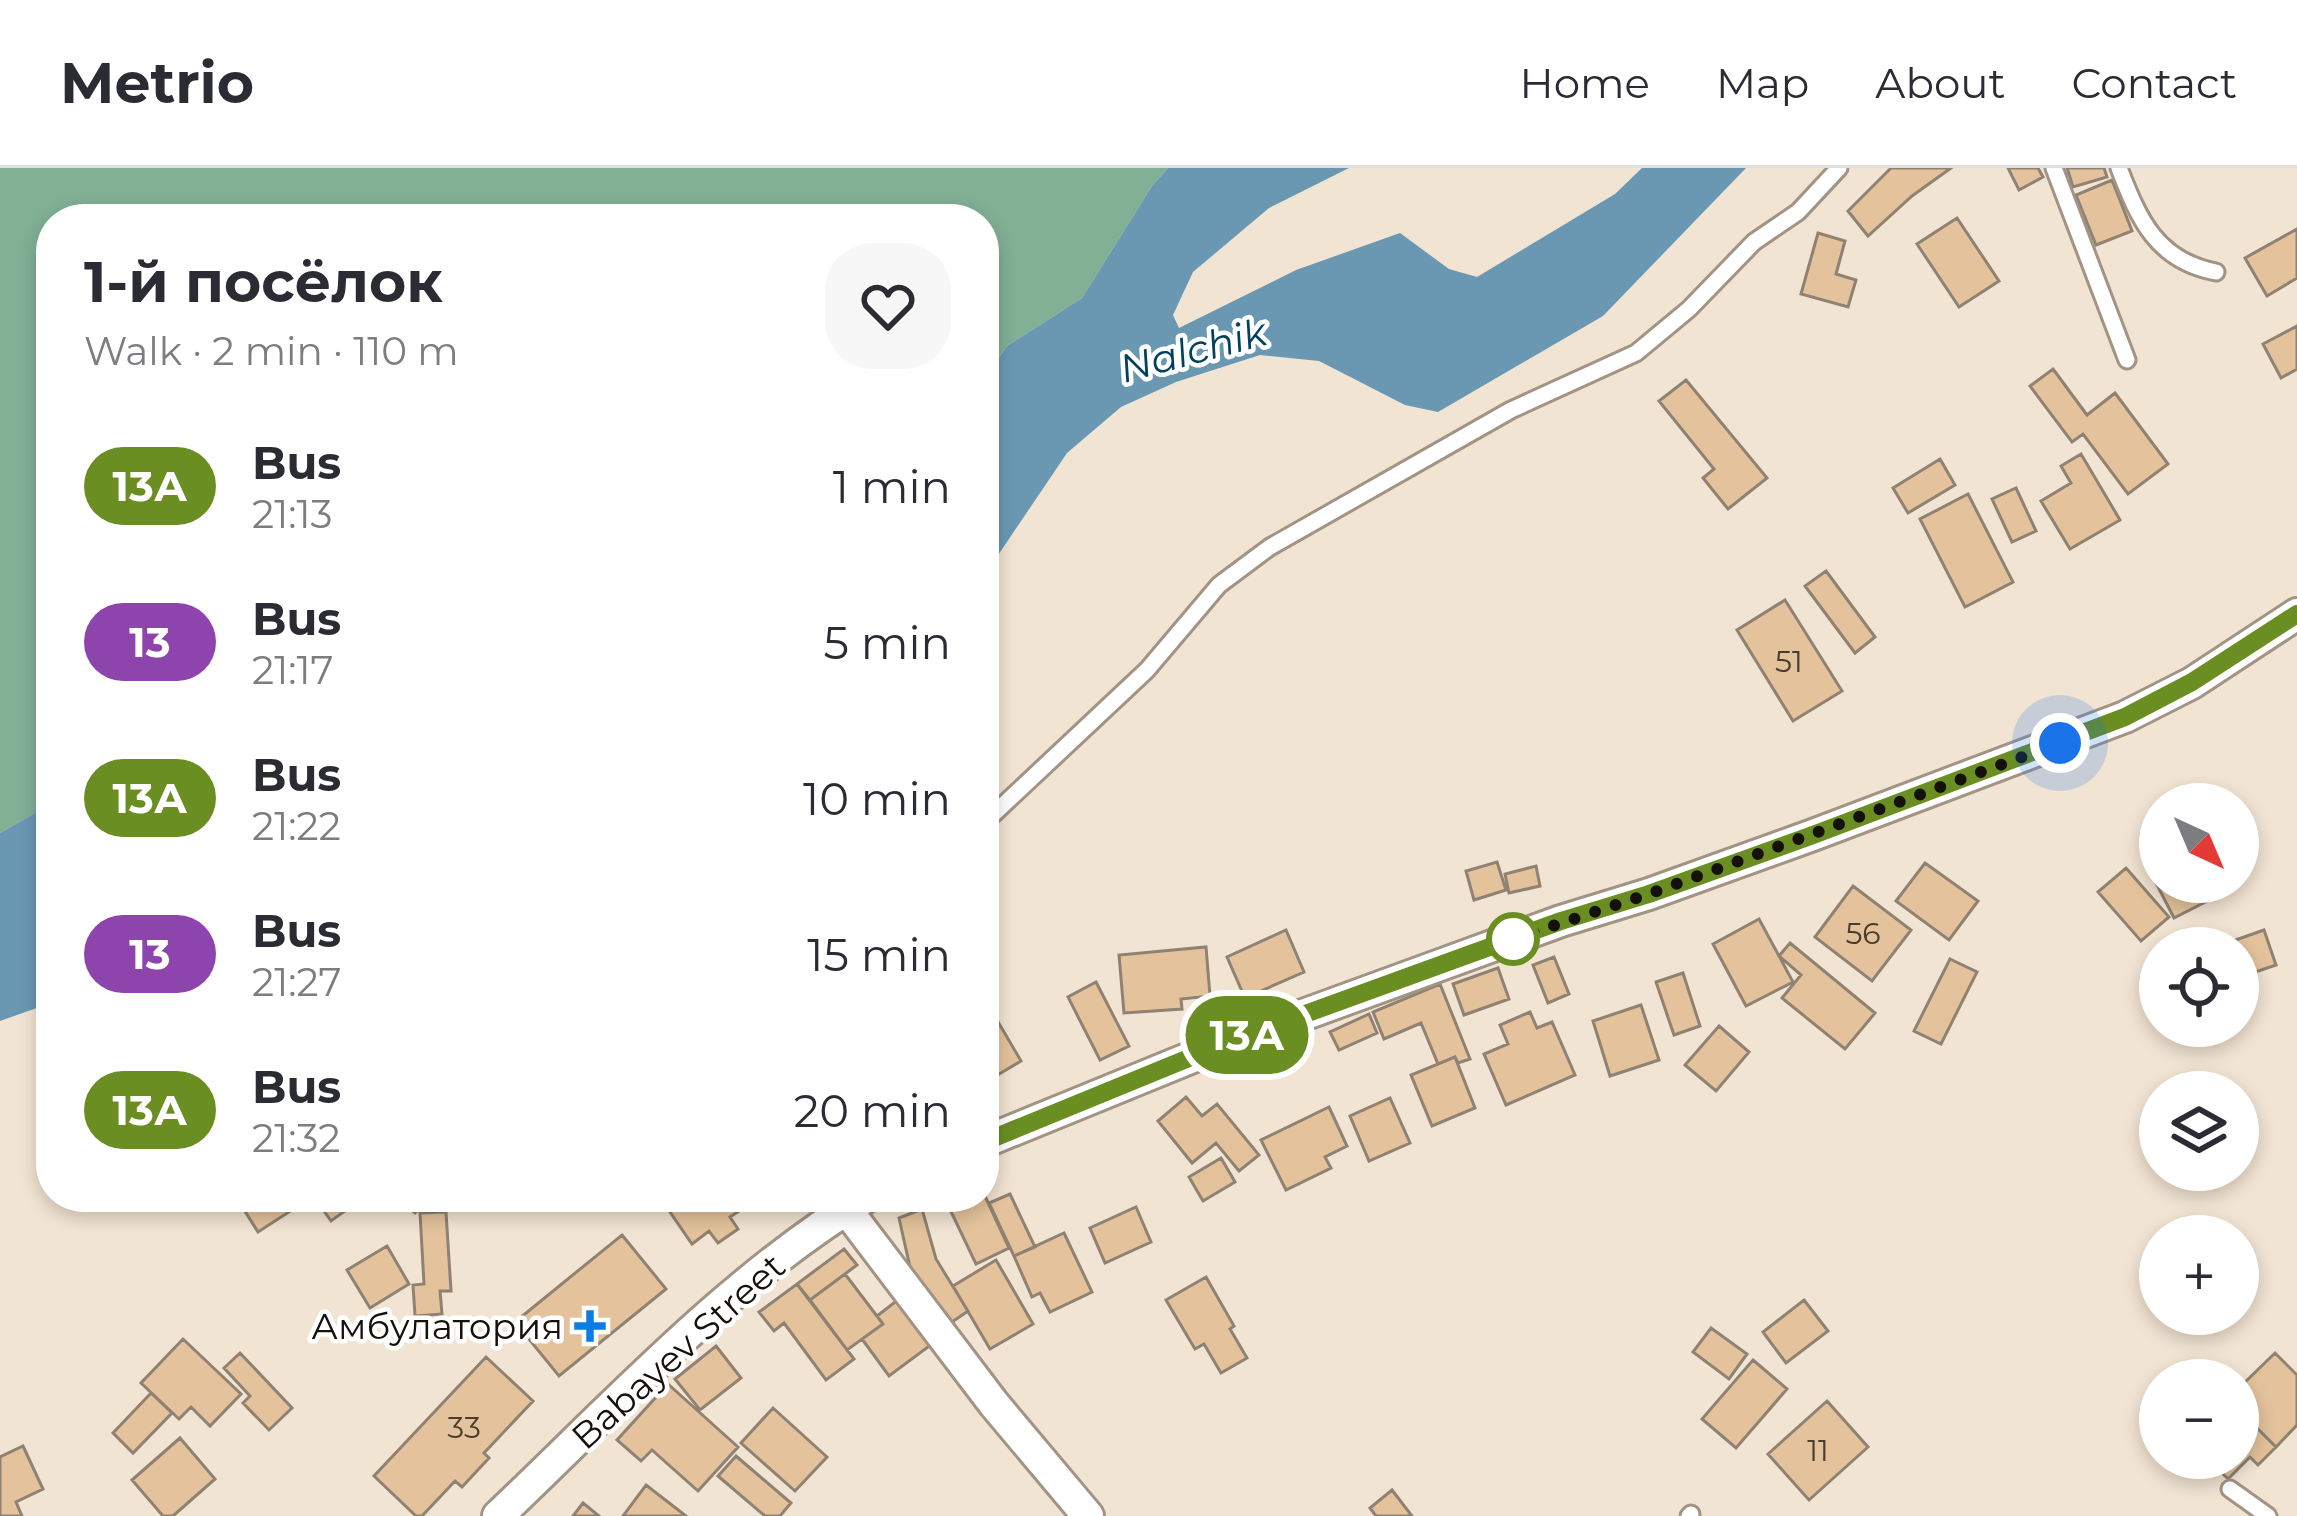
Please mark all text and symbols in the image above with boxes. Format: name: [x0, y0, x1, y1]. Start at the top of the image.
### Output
text: Metrio: [60, 48, 254, 117]
text: Home: [1520, 57, 1650, 109]
text: Map: [1716, 57, 1809, 109]
text: About: [1875, 57, 2006, 109]
text: Contact: [2072, 57, 2237, 109]
button: heart: [825, 243, 951, 369]
text: 1-й посёлок: [84, 247, 443, 316]
water label: Nalchik: [1114, 307, 1274, 393]
text: Walk · 2 min · 110 m: [84, 327, 459, 375]
text: Bus: [252, 435, 341, 490]
text: 1 min: [833, 459, 951, 514]
text: 13А: [113, 460, 187, 512]
text: 21:13: [252, 490, 333, 538]
text: Bus: [252, 591, 341, 646]
text: 5 min: [823, 615, 951, 670]
text: 13: [129, 616, 171, 668]
house number: 51: [1775, 643, 1803, 680]
text: 21:17: [252, 646, 334, 694]
your location: [2030, 713, 2090, 773]
text: Bus: [252, 747, 341, 802]
text: 10 min: [803, 771, 951, 826]
text: 13А: [113, 772, 187, 824]
north arrow: [2139, 783, 2259, 903]
map controls: [2139, 783, 2259, 1479]
text: 21:22: [252, 802, 341, 850]
text: Bus: [252, 903, 341, 958]
unlabelled marker: [1488, 914, 1538, 964]
house number: 56: [1845, 915, 1881, 952]
text: 15 min: [807, 927, 951, 982]
button: locate: [2139, 927, 2259, 1047]
text: 13: [129, 928, 171, 980]
text: 21:27: [252, 958, 342, 1006]
line badge: 13А: [1178, 996, 1316, 1074]
text: 13А: [1210, 1009, 1284, 1061]
text: Bus: [252, 1059, 341, 1114]
button: layers: [2139, 1071, 2259, 1191]
text: 20 min: [794, 1083, 951, 1138]
text: 13А: [113, 1084, 187, 1136]
text: 21:32: [252, 1114, 340, 1162]
button: +: [2139, 1215, 2259, 1335]
street label: Babayev Street: [562, 1244, 794, 1458]
place label: Амбулатория: [311, 1304, 563, 1348]
marker: Амбулатория: [574, 1310, 606, 1342]
button: −: [2139, 1359, 2259, 1479]
house number: 33: [447, 1409, 481, 1446]
house number: 11: [1807, 1432, 1829, 1469]

